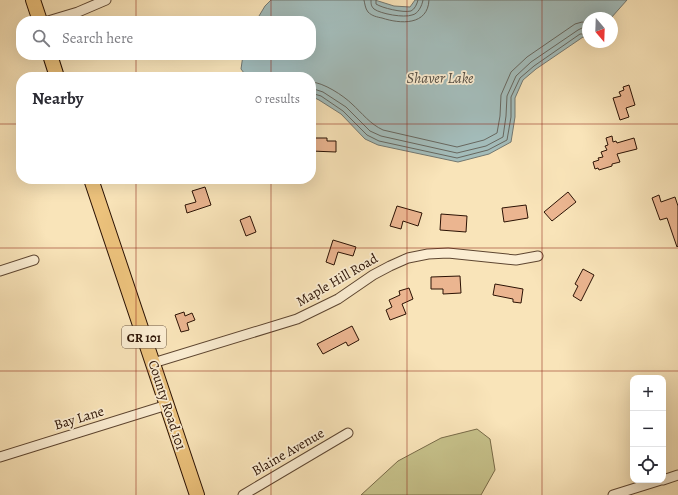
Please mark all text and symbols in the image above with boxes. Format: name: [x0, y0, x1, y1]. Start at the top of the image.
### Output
north arrow: [582, 12, 618, 48]
search box: [16, 16, 316, 60]
icon: search: [30, 27, 52, 49]
text: Search here: [62, 28, 133, 48]
water label: Shaver Lake: [407, 68, 474, 88]
text: Nearby: [32, 87, 83, 110]
text: 0 results: [255, 90, 300, 107]
street label: Maple Hill Road: [293, 249, 382, 311]
road number: CR 101: [122, 326, 166, 348]
street label: County Road 101: [144, 358, 191, 453]
map controls: [630, 375, 666, 483]
button: +: [630, 375, 666, 411]
street label: Bay Lane: [52, 401, 106, 435]
button: −: [630, 411, 666, 447]
street label: Blaine Avenue: [248, 424, 328, 480]
button: locate: [630, 447, 666, 483]

